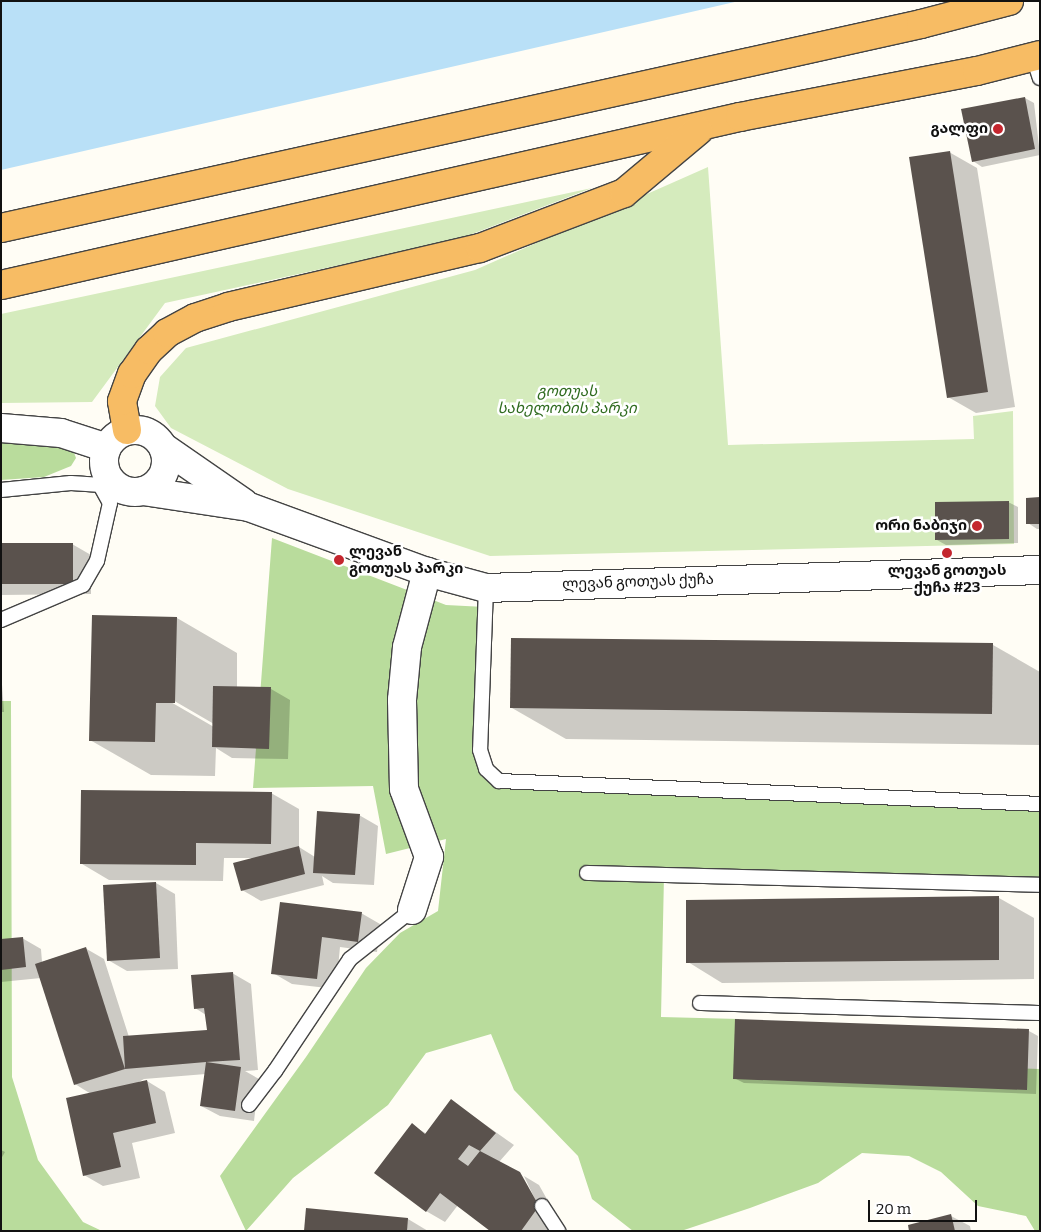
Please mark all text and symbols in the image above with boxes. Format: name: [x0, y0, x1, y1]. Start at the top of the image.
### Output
place label: გალფი: [931, 120, 988, 138]
marker: გალფი: [992, 123, 1004, 135]
park label: გოთუას სახელობის პარკი: [497, 382, 637, 417]
place label: ორი ნაბიჯი: [875, 517, 967, 535]
marker: ორი ნაბიჯი: [971, 520, 983, 532]
place label: ლევან გოთუას პარკი: [349, 542, 463, 577]
marker: ლევან გოთუას ქუჩა #23: [941, 547, 953, 559]
marker: ლევან გოთუას პარკი: [333, 554, 345, 566]
place label: ლევან გოთუას ქუჩა #23: [888, 561, 1006, 596]
street label: ლევან გოთუას ქუჩა: [562, 570, 714, 594]
scale bar: [871, 1190, 980, 1222]
text: 20 m: [876, 1200, 911, 1218]

